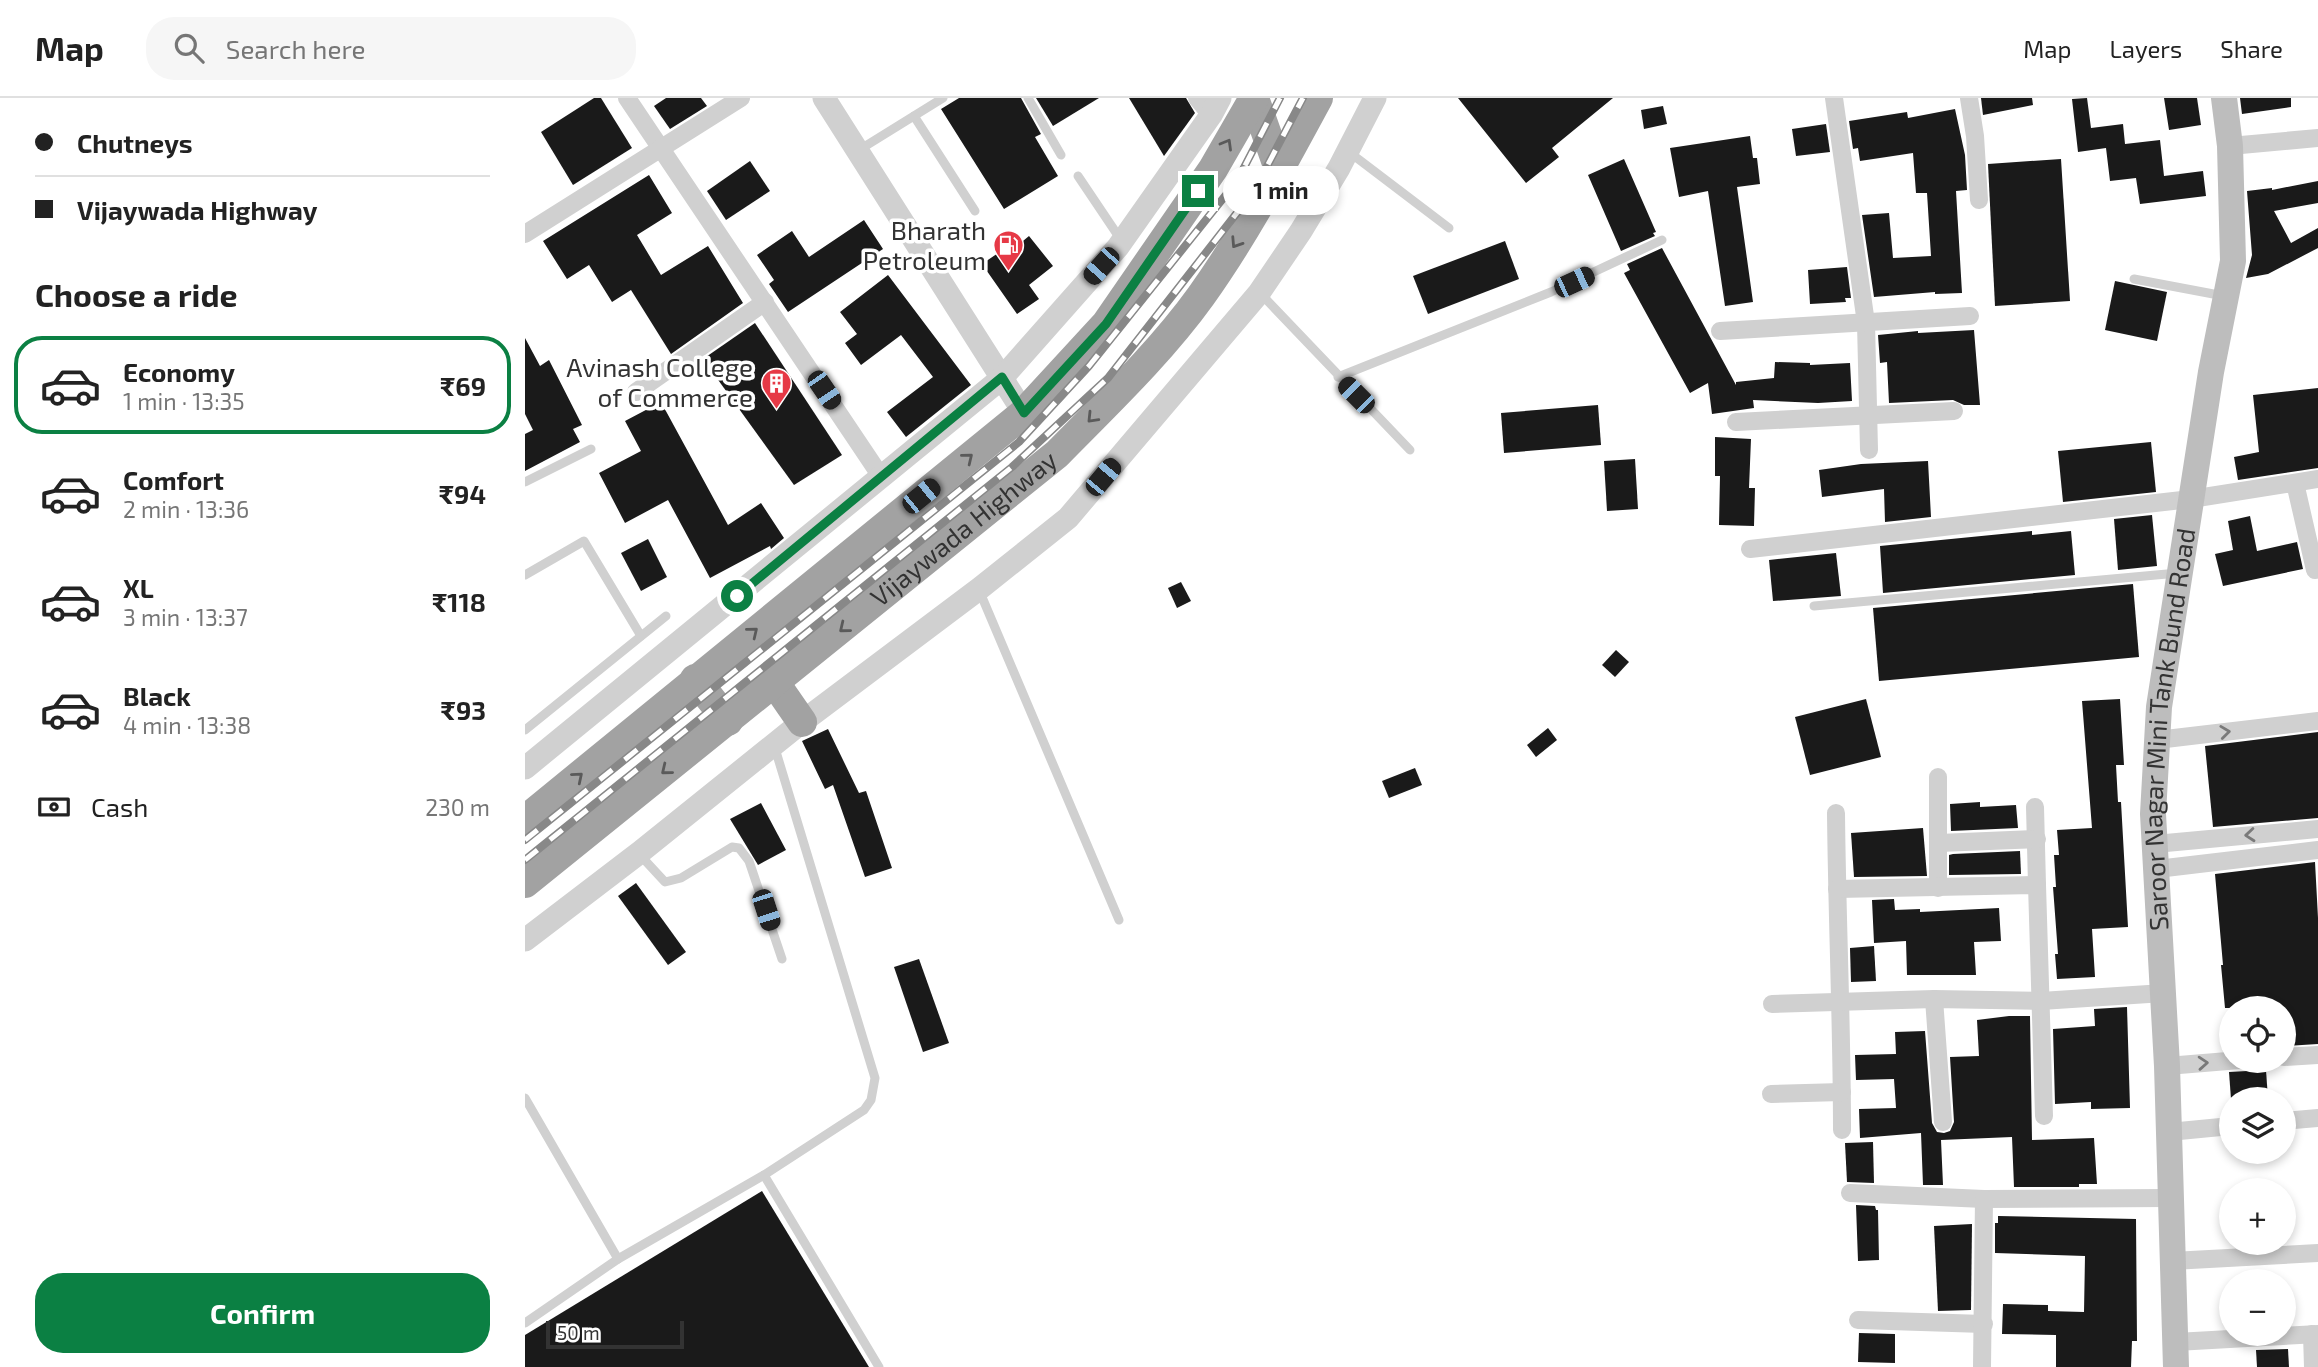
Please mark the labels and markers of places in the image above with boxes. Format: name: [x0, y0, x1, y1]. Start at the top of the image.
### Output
place label: Bharath Petroleum: [863, 214, 986, 275]
fuel station icon: Bharath Petroleum: [992, 229, 1026, 273]
place label: Avinash College of Commerce: [566, 351, 753, 412]
building icon: Avinash College of Commerce: [759, 366, 793, 410]

